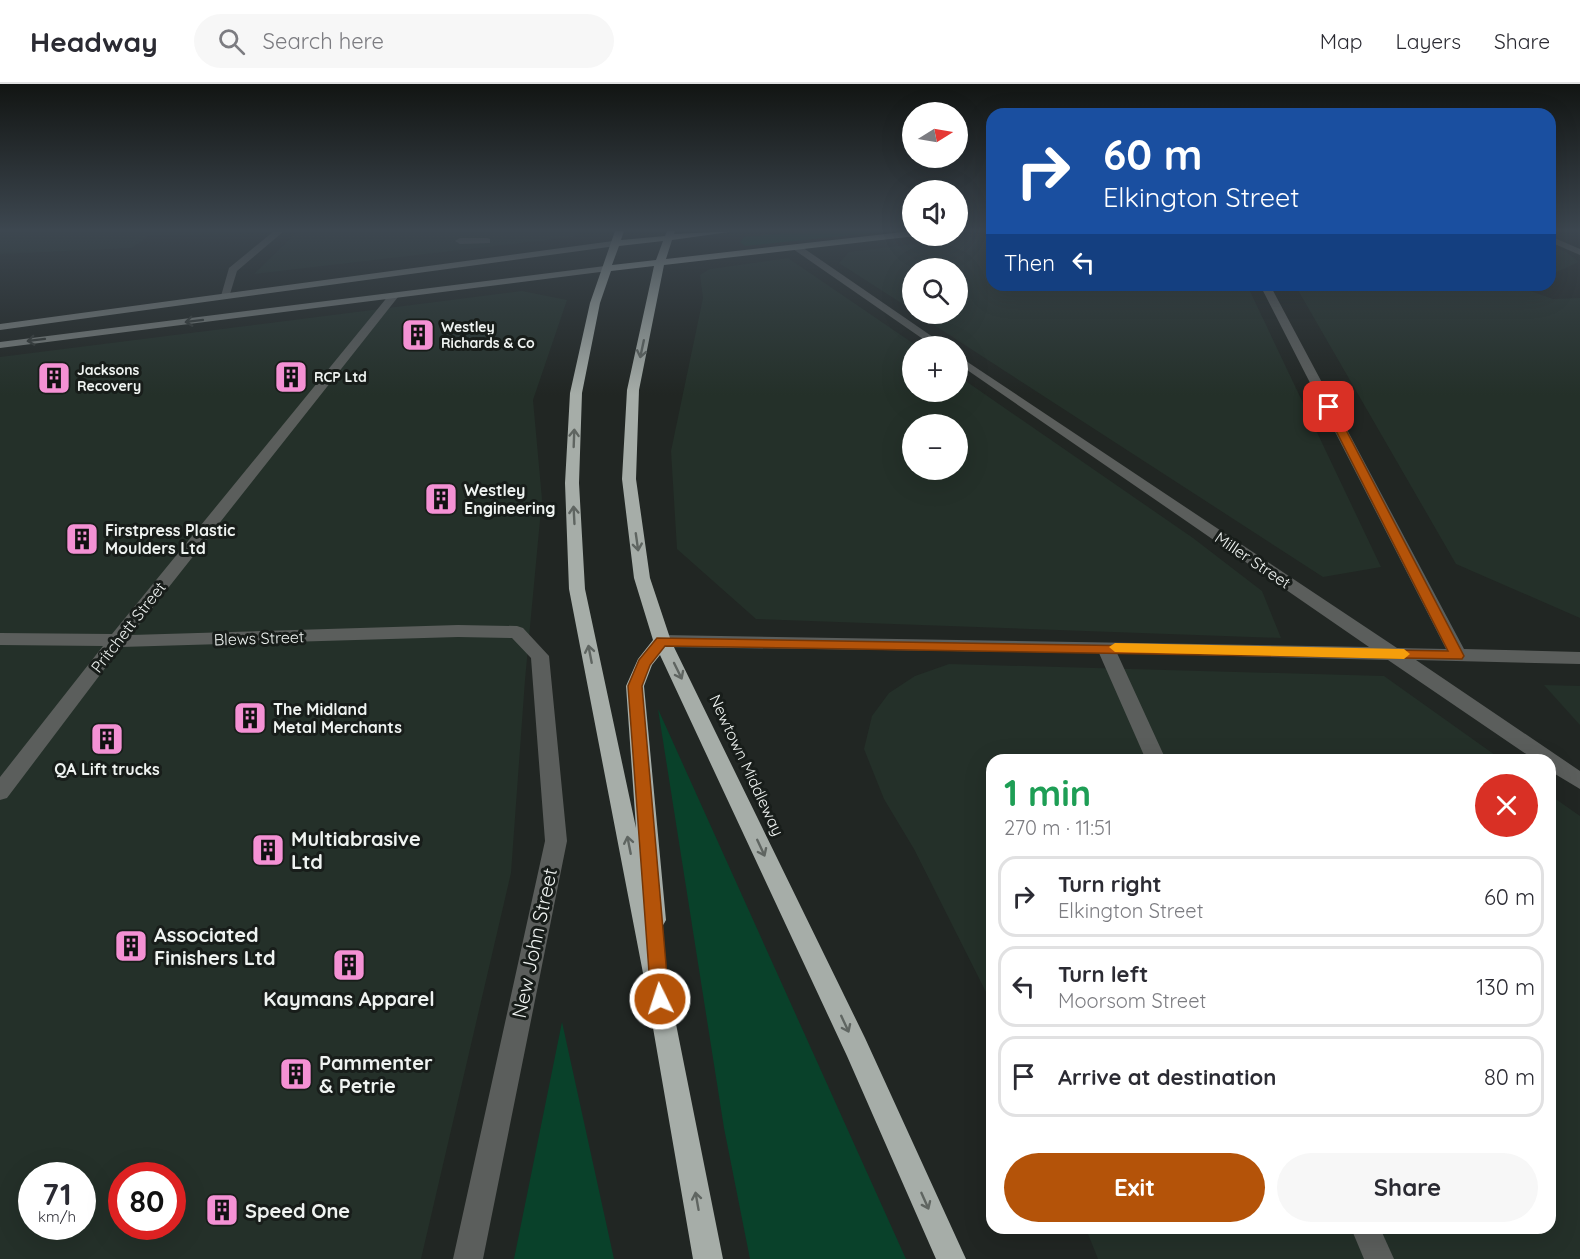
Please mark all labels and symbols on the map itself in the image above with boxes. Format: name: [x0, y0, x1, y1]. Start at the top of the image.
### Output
north arrow: [902, 102, 968, 168]
one-way arrow: [184, 316, 204, 327]
building icon: Westley Richards & Co: [400, 317, 436, 353]
place label: Westley Richards & Co: [441, 318, 535, 352]
one-way arrow: [26, 335, 46, 346]
one-way arrow: [635, 339, 647, 358]
building icon: RCP Ltd: [273, 359, 309, 395]
building icon: Jacksons Recovery: [36, 360, 72, 396]
place label: Jacksons Recovery: [77, 361, 141, 395]
place label: RCP Ltd: [314, 368, 367, 386]
pin: [1303, 381, 1354, 432]
one-way arrow: [568, 429, 580, 449]
place label: Westley Engineering: [464, 480, 556, 518]
building icon: Westley Engineering: [423, 481, 459, 517]
one-way arrow: [568, 506, 579, 526]
place label: Firstpress Plastic Moulders Ltd: [105, 520, 235, 558]
building icon: Firstpress Plastic Moulders Ltd: [64, 521, 100, 557]
street label: Miller Street: [1211, 527, 1295, 593]
one-way arrow: [632, 532, 643, 551]
street label: Pritchett Street: [86, 578, 170, 676]
street label: Blews Street: [213, 626, 305, 650]
one-way arrow: [584, 645, 595, 664]
one-way arrow: [672, 662, 684, 680]
street label: Newtown Middleway: [705, 691, 789, 839]
place label: The Midland Metal Merchants: [273, 699, 402, 737]
building icon: The Midland Metal Merchants: [232, 700, 268, 736]
building icon: QA Lift trucks: [89, 721, 125, 757]
place label: QA Lift trucks: [54, 759, 160, 779]
place label: Multiabrasive Ltd: [291, 826, 421, 874]
building icon: Multiabrasive Ltd: [250, 832, 286, 868]
one-way arrow: [623, 836, 634, 855]
one-way arrow: [756, 838, 768, 856]
street label: New John Street: [506, 865, 562, 1020]
place label: Associated Finishers Ltd: [154, 922, 275, 970]
building icon: Associated Finishers Ltd: [113, 928, 149, 964]
building icon: Kaymans Apparel: [331, 947, 367, 983]
position arrow: [628, 967, 692, 1031]
place label: Kaymans Apparel: [263, 986, 435, 1011]
one-way arrow: [839, 1014, 851, 1032]
place label: Pammenter & Petrie: [319, 1050, 433, 1098]
building icon: Pammenter & Petrie: [278, 1056, 314, 1092]
speed limit sign: 80: [108, 1162, 186, 1240]
building icon: Speed One: [204, 1192, 240, 1228]
one-way arrow: [691, 1192, 702, 1212]
one-way arrow: [920, 1192, 932, 1210]
place label: Speed One: [245, 1198, 350, 1223]

